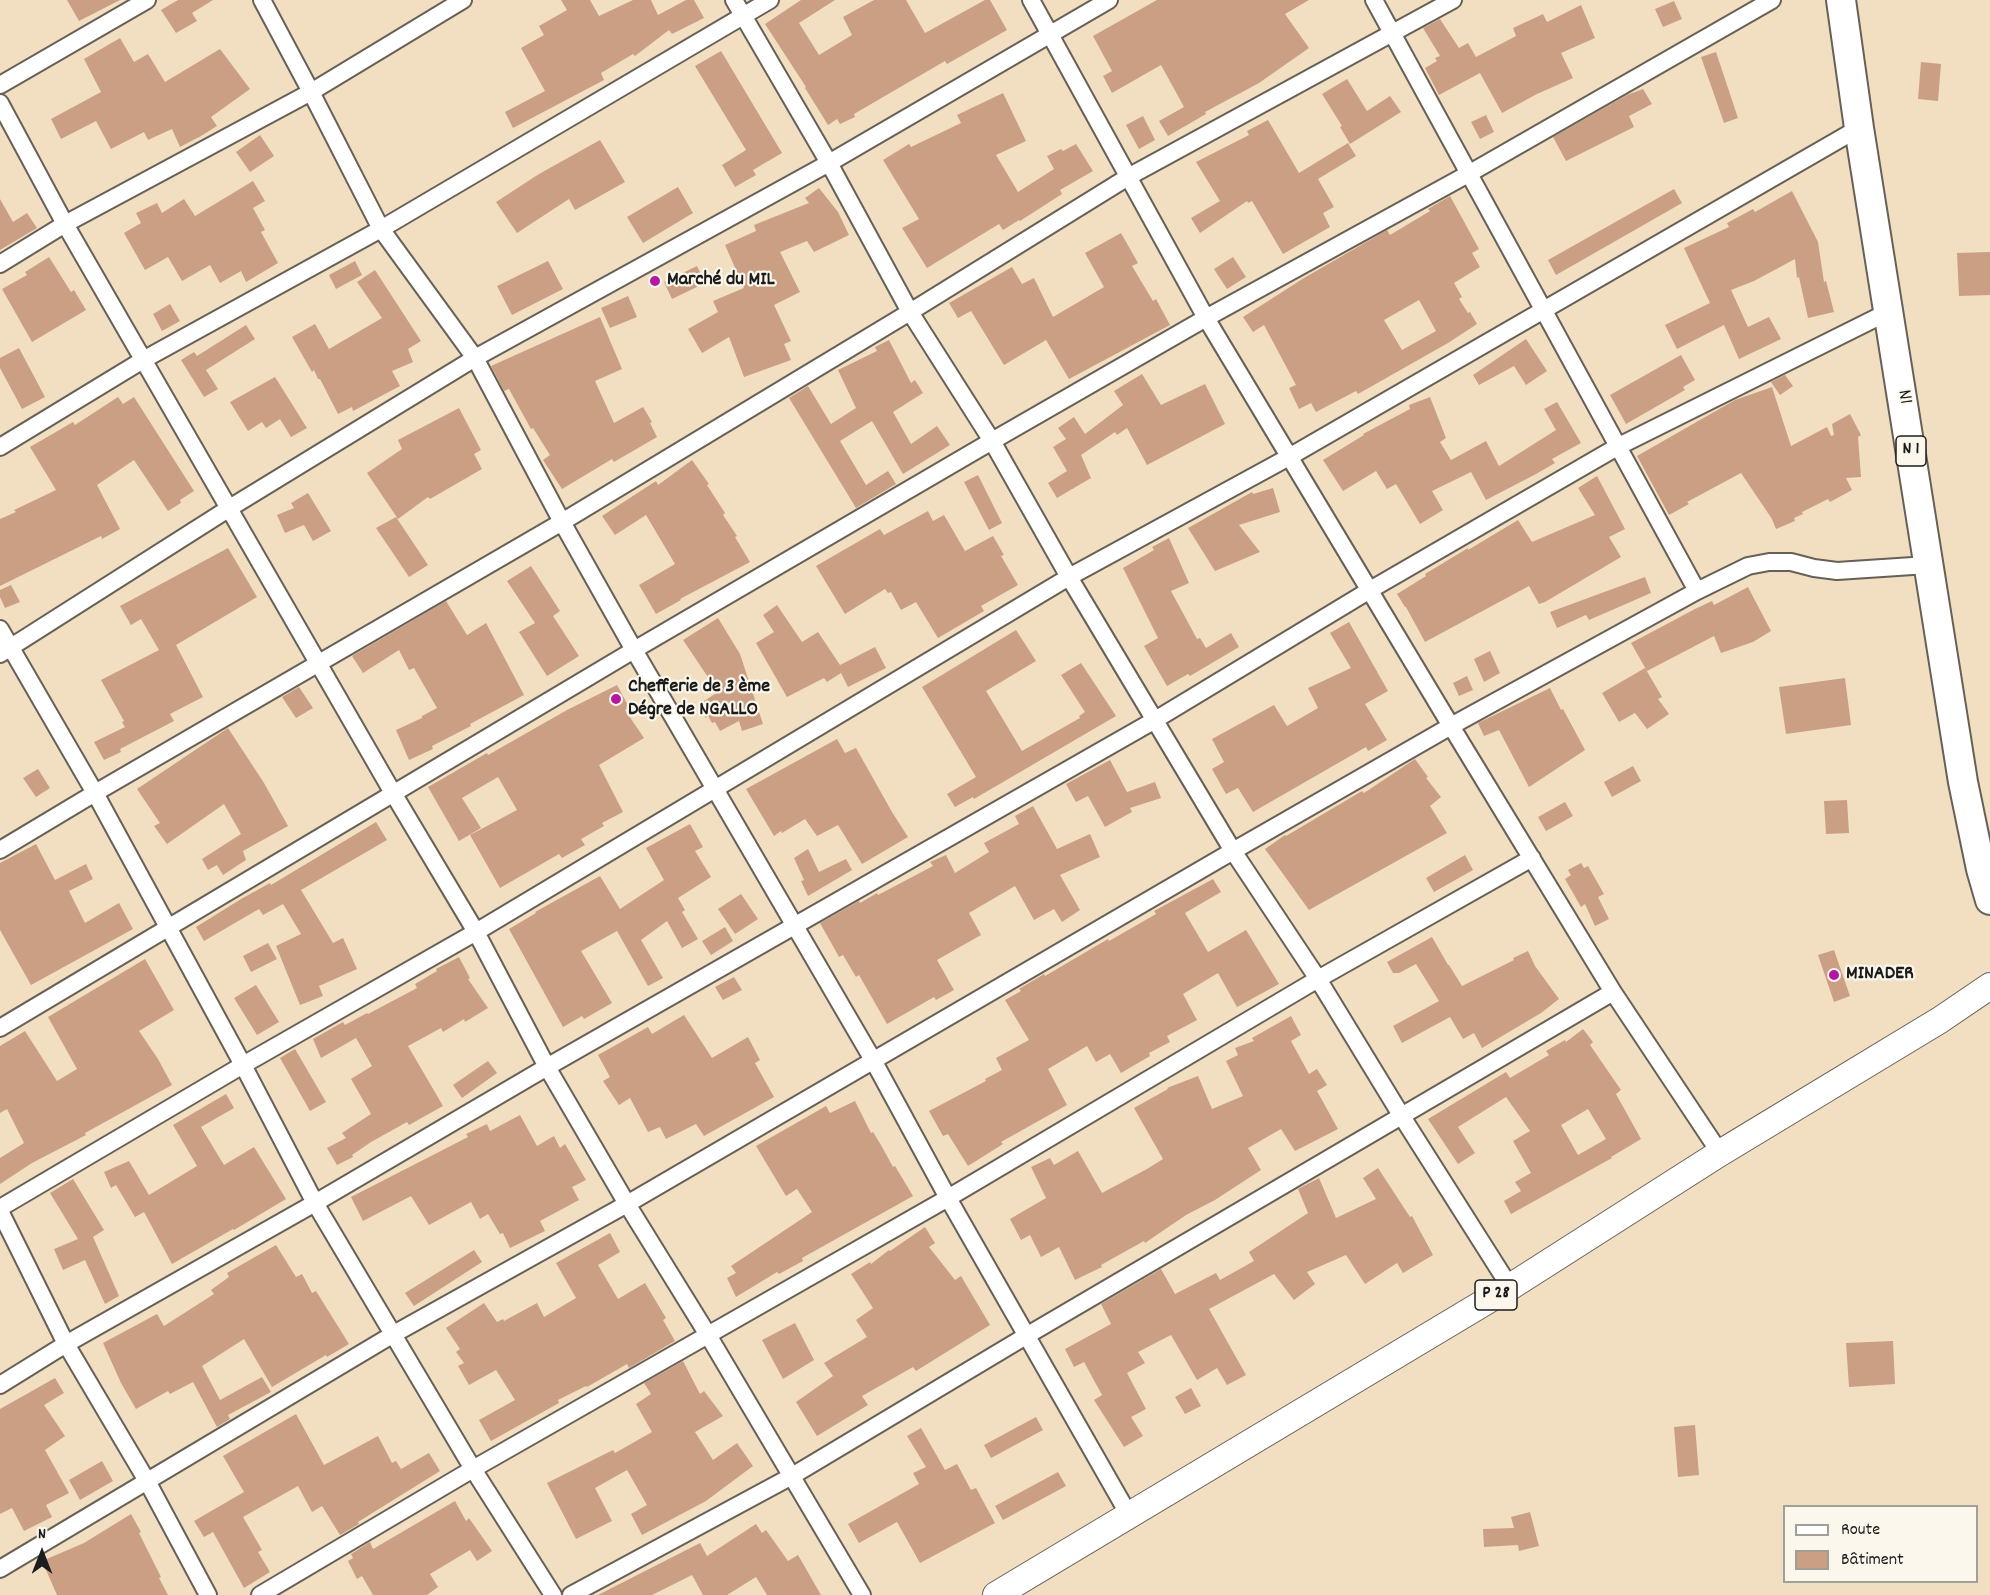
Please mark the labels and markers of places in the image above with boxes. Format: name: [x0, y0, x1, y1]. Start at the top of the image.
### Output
place label: Marché du MIL: [667, 269, 775, 293]
marker: Marché du MIL: [648, 274, 662, 288]
place label: Chefferie de 3 ème Dégre de NGALLO: [628, 676, 770, 723]
marker: Chefferie de 3 ème Dégre de NGALLO: [609, 692, 623, 706]
place label: MINADER: [1846, 963, 1914, 987]
marker: MINADER: [1827, 968, 1841, 982]

